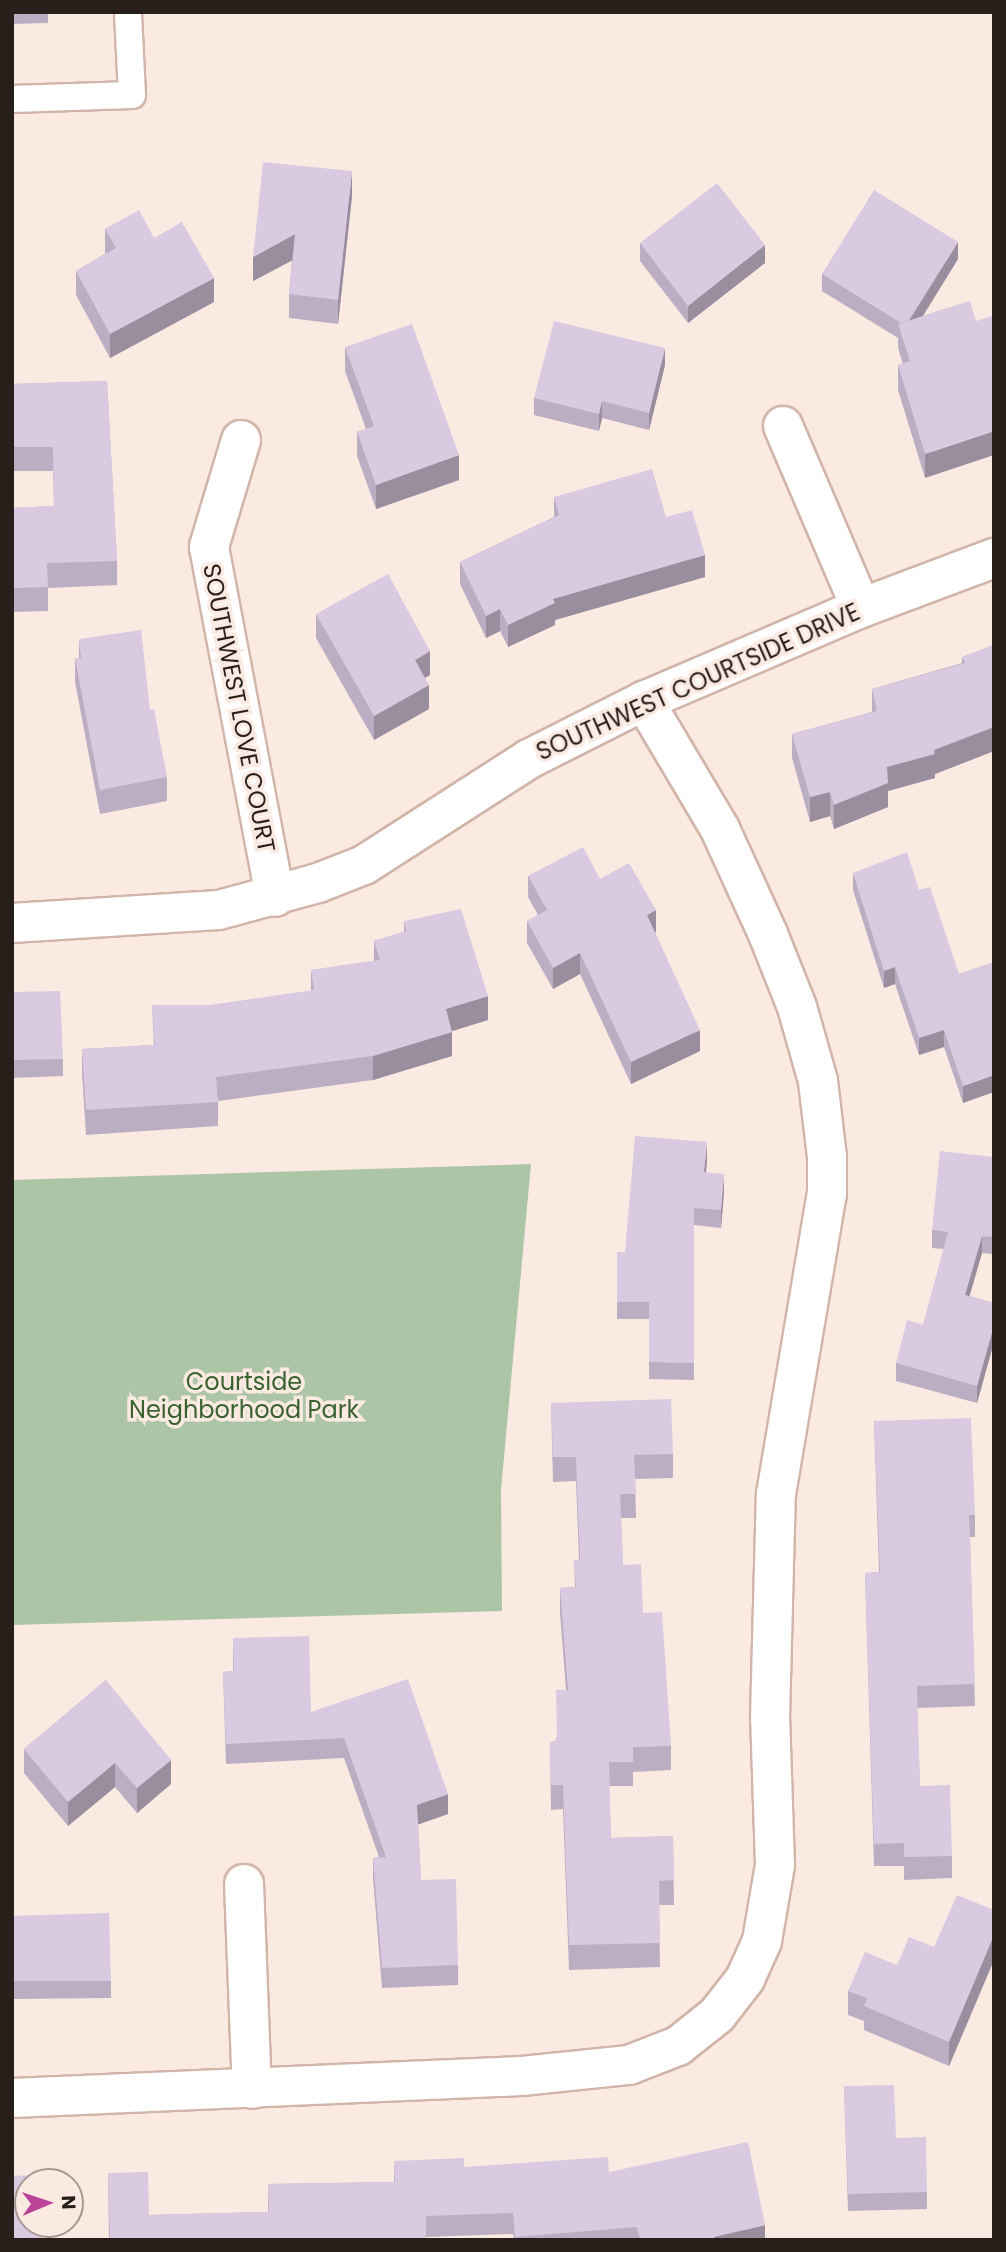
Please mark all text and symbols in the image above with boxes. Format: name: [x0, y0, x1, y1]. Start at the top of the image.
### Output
street label: SOUTHWEST LOVE COURT: [197, 561, 281, 855]
street label: SOUTHWEST COURTSIDE DRIVE: [532, 598, 864, 766]
park label: Courtside Neighborhood Park: [129, 1368, 359, 1424]
north arrow: [14, 2168, 84, 2238]
text: N: [55, 2195, 82, 2210]

